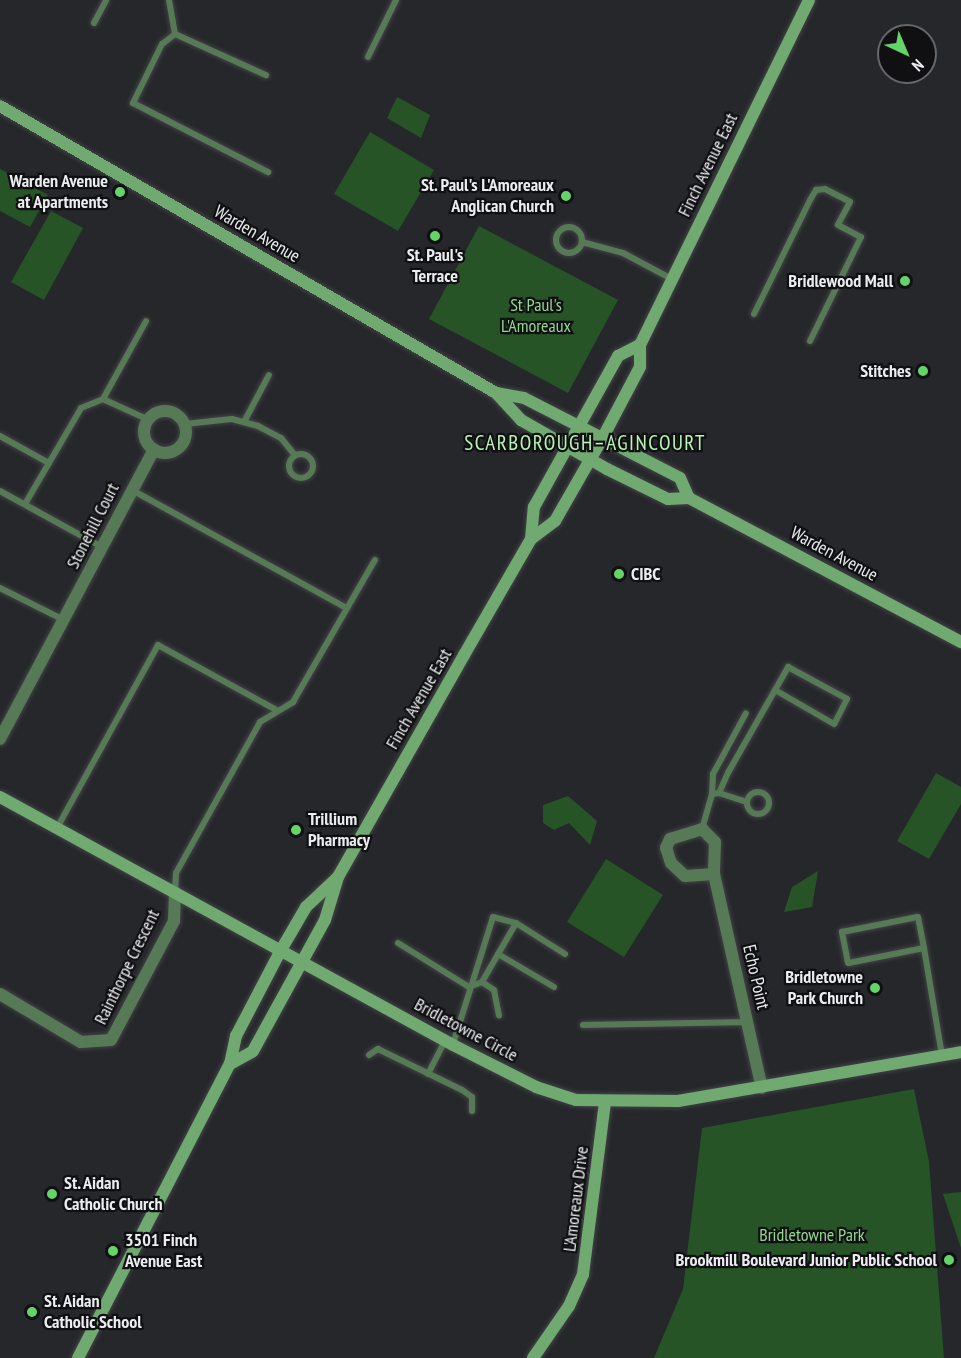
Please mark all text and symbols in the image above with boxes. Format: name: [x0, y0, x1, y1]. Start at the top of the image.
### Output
north arrow: [877, 24, 937, 84]
text: N: [908, 55, 928, 76]
street label: Finch Avenue East: [674, 110, 742, 220]
place label: Warden Avenue at Apartments: [9, 171, 108, 213]
place label: St. Paul's L'Amoreaux Anglican Church: [420, 175, 554, 218]
marker: Warden Avenue at Apartments: [113, 185, 127, 199]
marker: St. Paul's L'Amoreaux Anglican Church: [559, 189, 573, 203]
street label: Warden Avenue: [210, 201, 304, 267]
marker: St. Paul's Terrace: [428, 229, 442, 243]
place label: St. Paul's Terrace: [406, 245, 464, 288]
place label: Bridlewood Mall: [788, 270, 893, 292]
marker: Bridlewood Mall: [898, 274, 912, 288]
park label: St Paul's L'Amoreaux: [501, 295, 571, 338]
place label: Stitches: [860, 360, 911, 382]
marker: Stitches: [916, 364, 930, 378]
district label: SCARBOROUGH–AGINCOURT: [464, 430, 706, 456]
street label: Stonehill Court: [62, 480, 124, 572]
street label: Warden Avenue: [787, 522, 881, 586]
place label: CIBC: [631, 563, 661, 585]
marker: CIBC: [612, 567, 626, 581]
street label: Finch Avenue East: [381, 645, 457, 753]
place label: Trillium Pharmacy: [308, 809, 370, 852]
marker: Trillium Pharmacy: [289, 823, 303, 837]
street label: Rainthorpe Crescent: [90, 906, 164, 1028]
street label: Echo Point: [738, 943, 774, 1011]
place label: Bridletowne Park Church: [785, 967, 863, 1010]
marker: Bridletowne Park Church: [868, 981, 882, 995]
street label: Bridletowne Circle: [411, 994, 521, 1066]
street label: L'Amoreaux Drive: [559, 1145, 593, 1253]
place label: St. Aidan Catholic Church: [64, 1173, 163, 1216]
marker: St. Aidan Catholic Church: [45, 1187, 59, 1201]
park label: Bridletowne Park: [759, 1224, 865, 1246]
place label: 3501 Finch Avenue East: [125, 1230, 202, 1272]
marker: 3501 Finch Avenue East: [106, 1244, 120, 1258]
place label: Brookmill Boulevard Junior Public School: [675, 1249, 937, 1271]
marker: Brookmill Boulevard Junior Public School: [942, 1253, 956, 1267]
place label: St. Aidan Catholic School: [44, 1291, 142, 1334]
marker: St. Aidan Catholic School: [25, 1305, 39, 1319]

